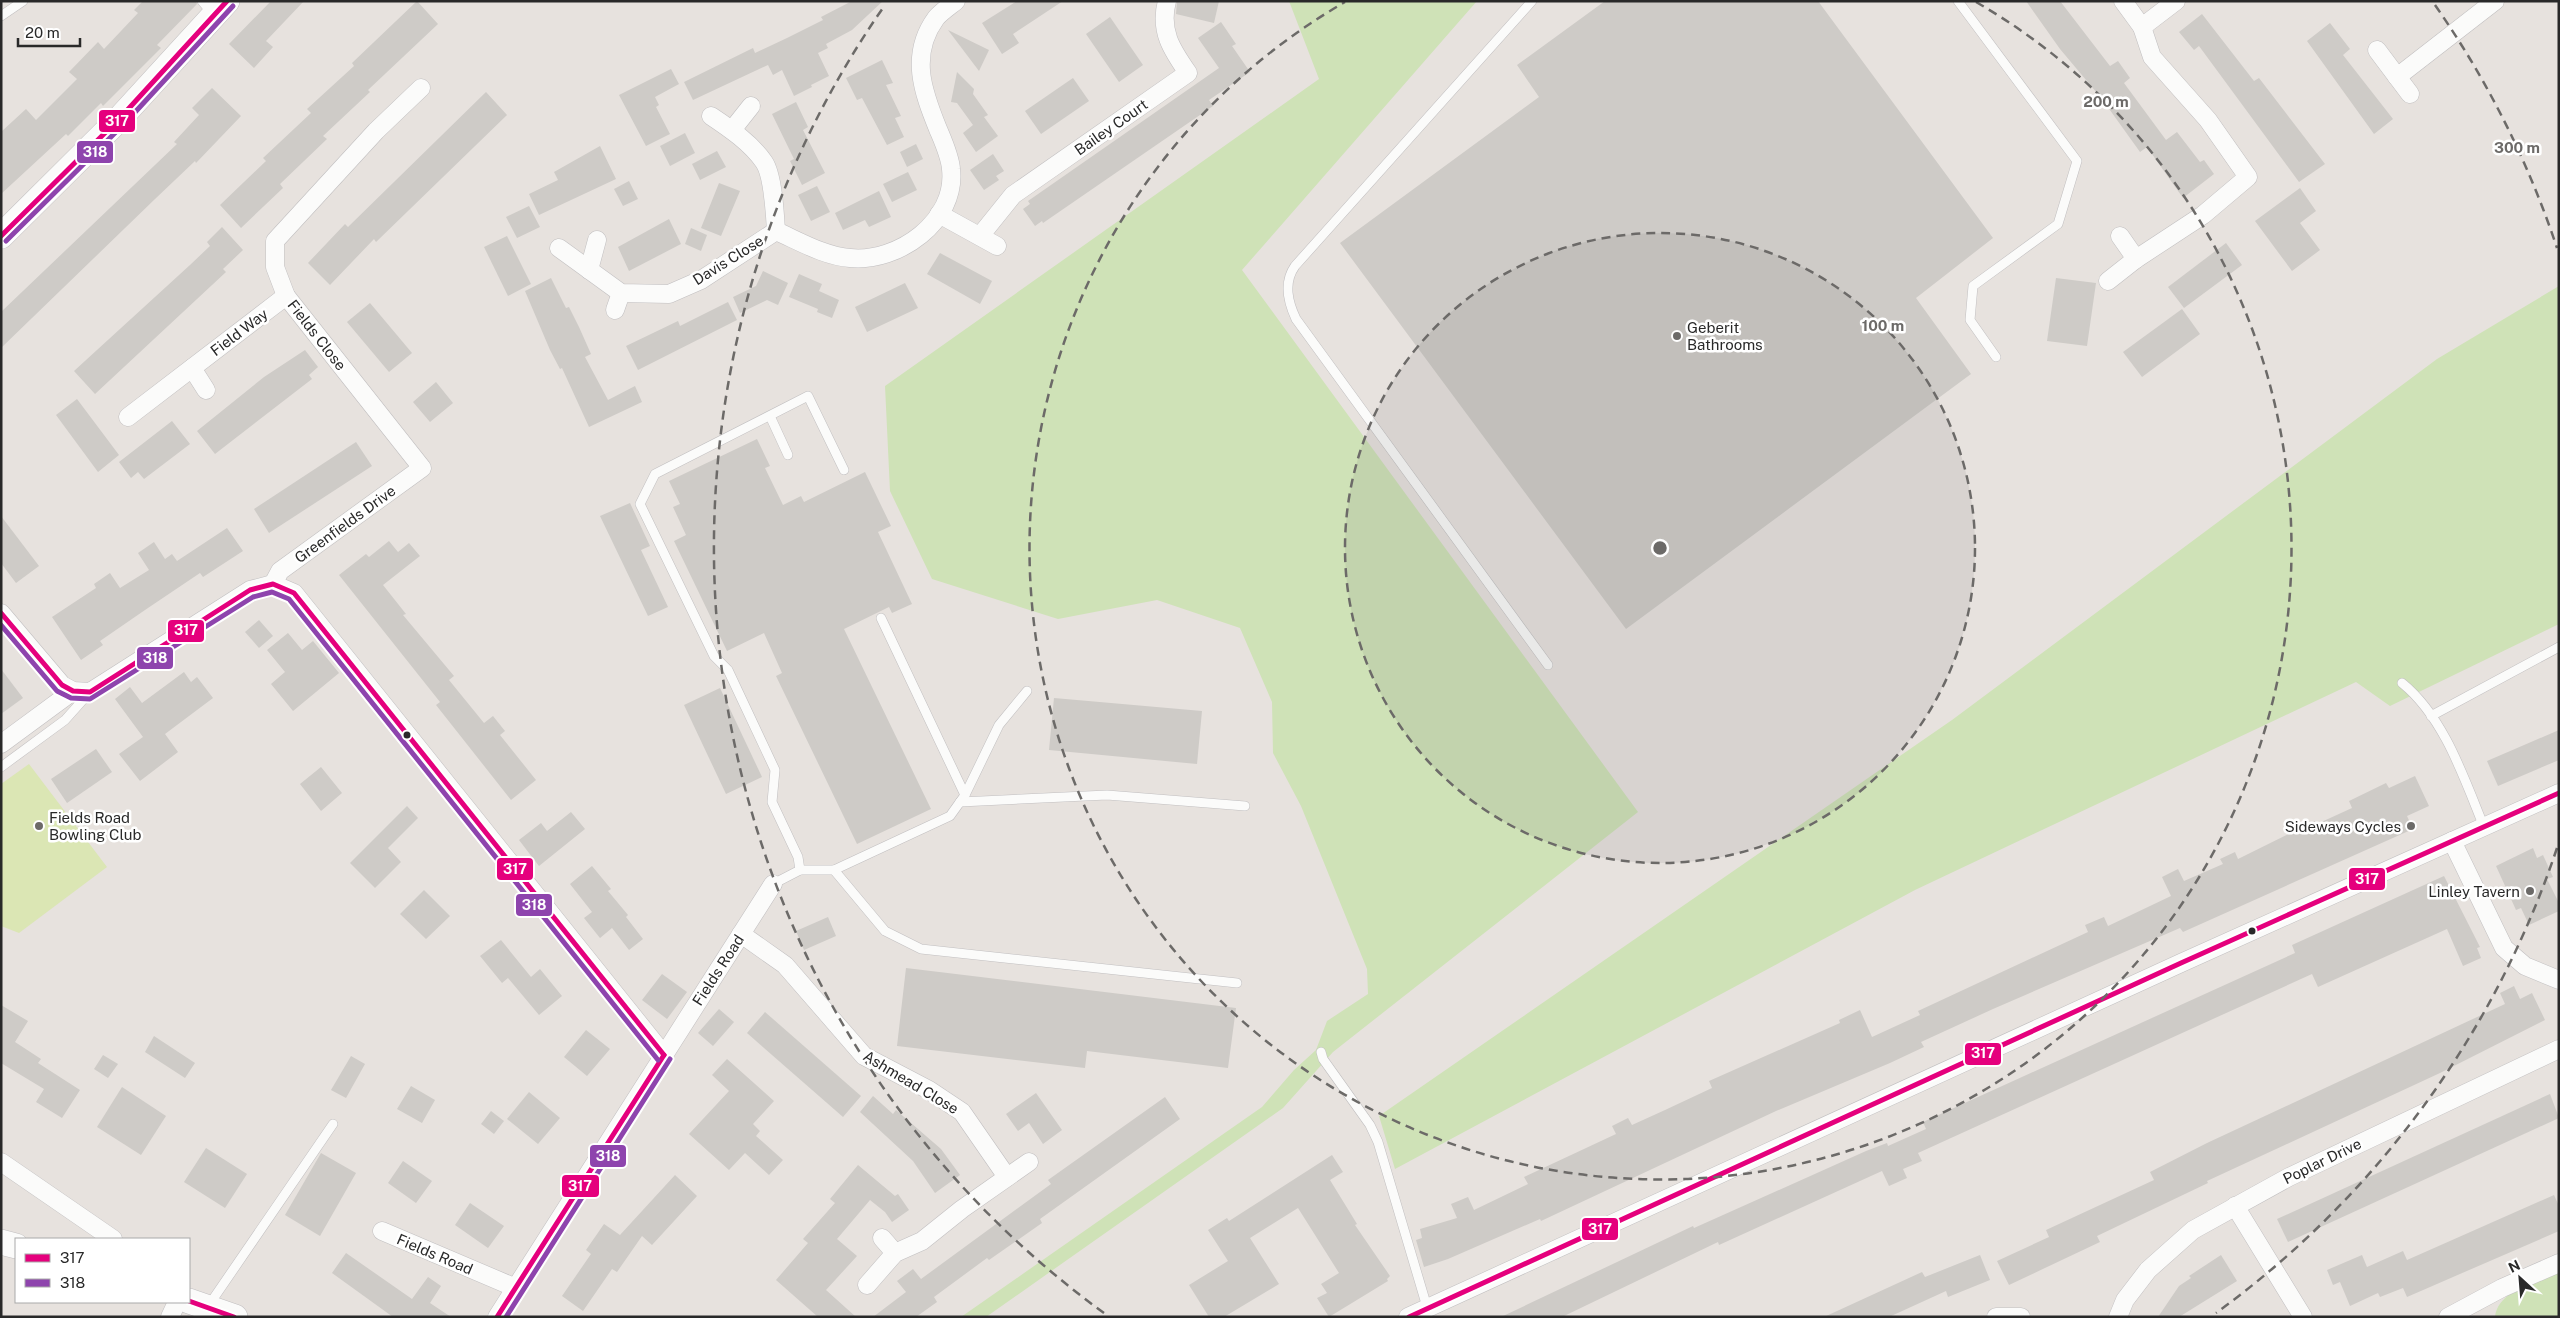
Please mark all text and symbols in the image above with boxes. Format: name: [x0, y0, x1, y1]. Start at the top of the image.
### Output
scale bar: [18, 15, 80, 47]
text: 20 m: [25, 24, 60, 41]
text: 200 m: [2083, 93, 2129, 110]
street label: Bailey Court: [1071, 95, 1151, 158]
line badge: 317: [98, 109, 136, 133]
text: 317: [105, 113, 129, 129]
text: 300 m: [2494, 139, 2540, 156]
line badge: 318: [76, 140, 114, 164]
text: 318: [83, 144, 107, 160]
street label: Davis Close: [690, 232, 766, 288]
street label: Fields Close: [284, 296, 350, 374]
street label: Field Way: [207, 305, 271, 359]
text: 100 m: [1862, 317, 1904, 334]
place label: Geberit Bathrooms: [1687, 319, 1763, 353]
marker: Geberit Bathrooms: [1671, 330, 1683, 342]
street label: Greenfields Drive: [291, 482, 399, 566]
centre of rings: [1651, 539, 1669, 557]
line badge: 317: [167, 619, 205, 643]
text: 317: [174, 622, 198, 638]
line badge: 318: [136, 646, 174, 670]
text: 318: [143, 650, 167, 666]
unlabelled marker: [402, 730, 412, 740]
place label: Fields Road Bowling Club: [49, 809, 142, 843]
place label: Sideways Cycles: [2285, 818, 2401, 835]
marker: Fields Road Bowling Club: [33, 820, 45, 832]
marker: Sideways Cycles: [2405, 820, 2417, 832]
line badge: 317: [496, 857, 534, 881]
text: 317: [503, 861, 527, 877]
line badge: 317: [2348, 867, 2386, 891]
text: 317: [2355, 871, 2379, 887]
place label: Linley Tavern: [2428, 883, 2520, 900]
marker: Linley Tavern: [2524, 885, 2536, 897]
line badge: 318: [515, 893, 553, 917]
text: 318: [522, 897, 546, 913]
unlabelled marker: [2247, 926, 2257, 936]
street label: Fields Road: [689, 931, 747, 1009]
line badge: 317: [1964, 1042, 2002, 1066]
text: 317: [1971, 1045, 1995, 1061]
street label: Ashmead Close: [860, 1047, 962, 1117]
street label: Poplar Drive: [2280, 1135, 2364, 1187]
line badge: 318: [589, 1144, 627, 1168]
text: 318: [596, 1148, 620, 1164]
line badge: 317: [561, 1174, 600, 1198]
text: 317: [568, 1178, 592, 1194]
line badge: 317: [1581, 1217, 1619, 1241]
text: 317: [1588, 1221, 1612, 1237]
street label: Fields Road: [394, 1230, 476, 1278]
legend: [15, 1238, 190, 1303]
text: 317: [60, 1249, 85, 1266]
north arrow: [2495, 1253, 2545, 1303]
text: N: [2506, 1257, 2523, 1276]
text: 318: [60, 1274, 85, 1291]

